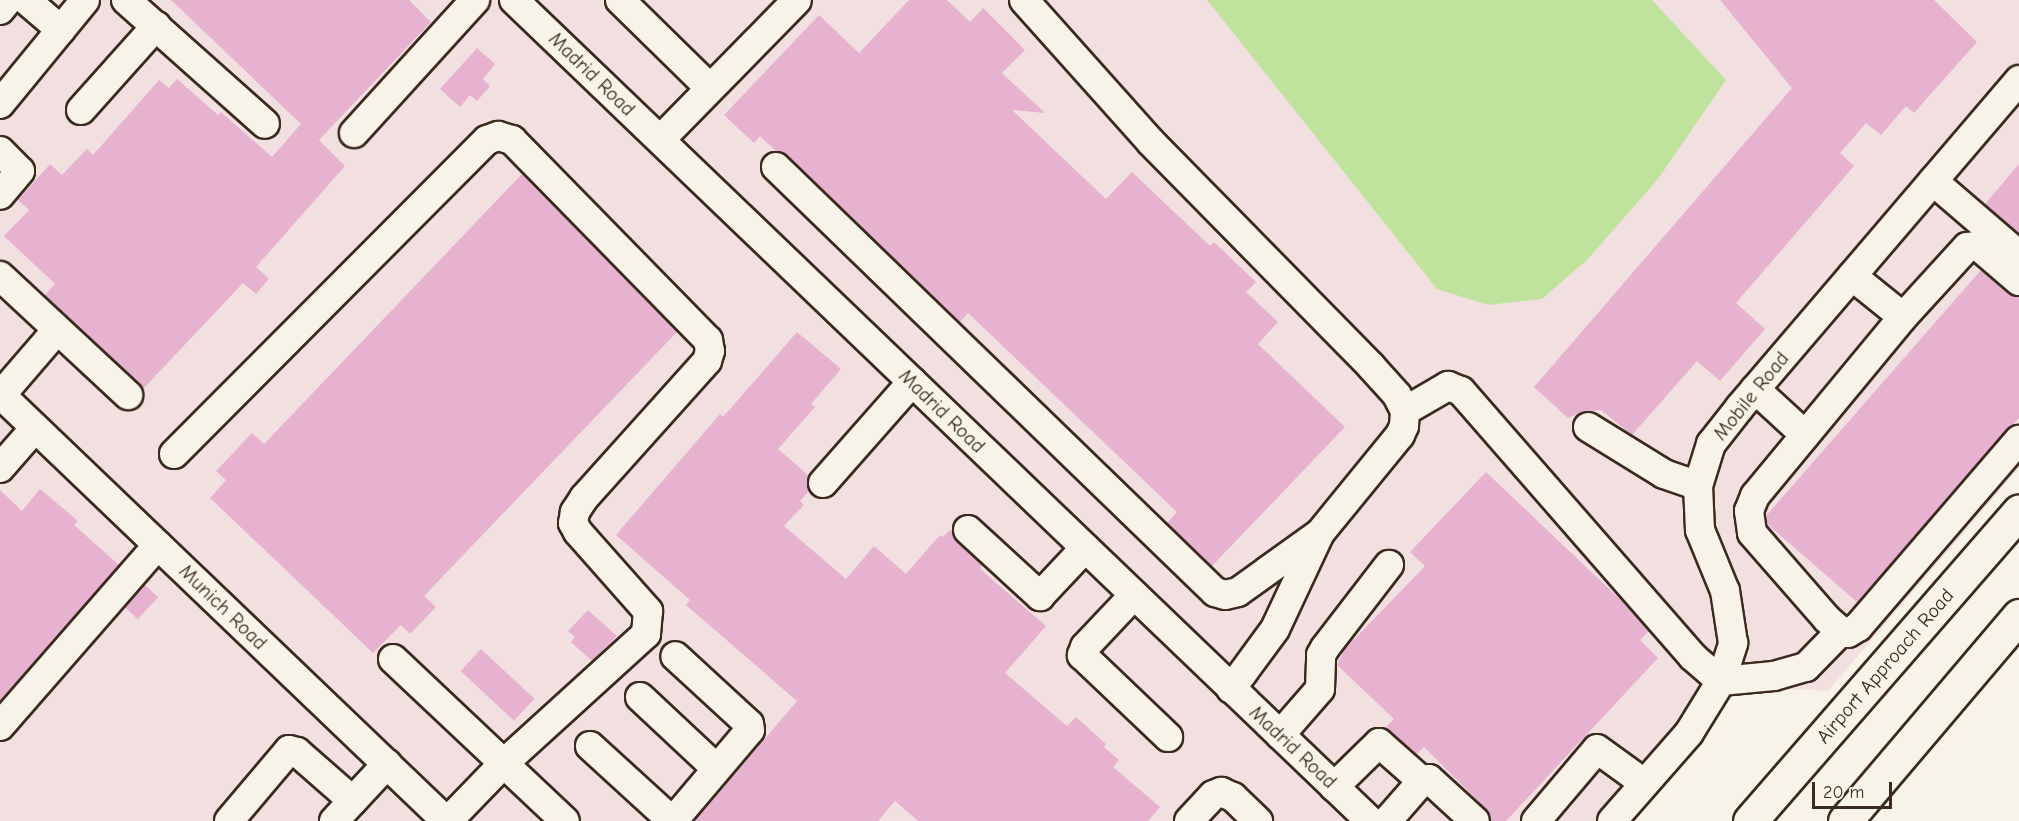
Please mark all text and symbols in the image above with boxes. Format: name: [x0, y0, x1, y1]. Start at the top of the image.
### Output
street label: Madrid Road: [544, 27, 640, 121]
street label: Mobile Road: [1708, 347, 1794, 445]
street label: Madrid Road: [894, 364, 990, 458]
street label: Munich Road: [174, 559, 272, 655]
street label: Airport Approach Road: [1811, 584, 1959, 748]
street label: Madrid Road: [1244, 701, 1342, 793]
scale bar: [1815, 770, 1894, 808]
text: 20 m: [1823, 782, 1864, 803]

